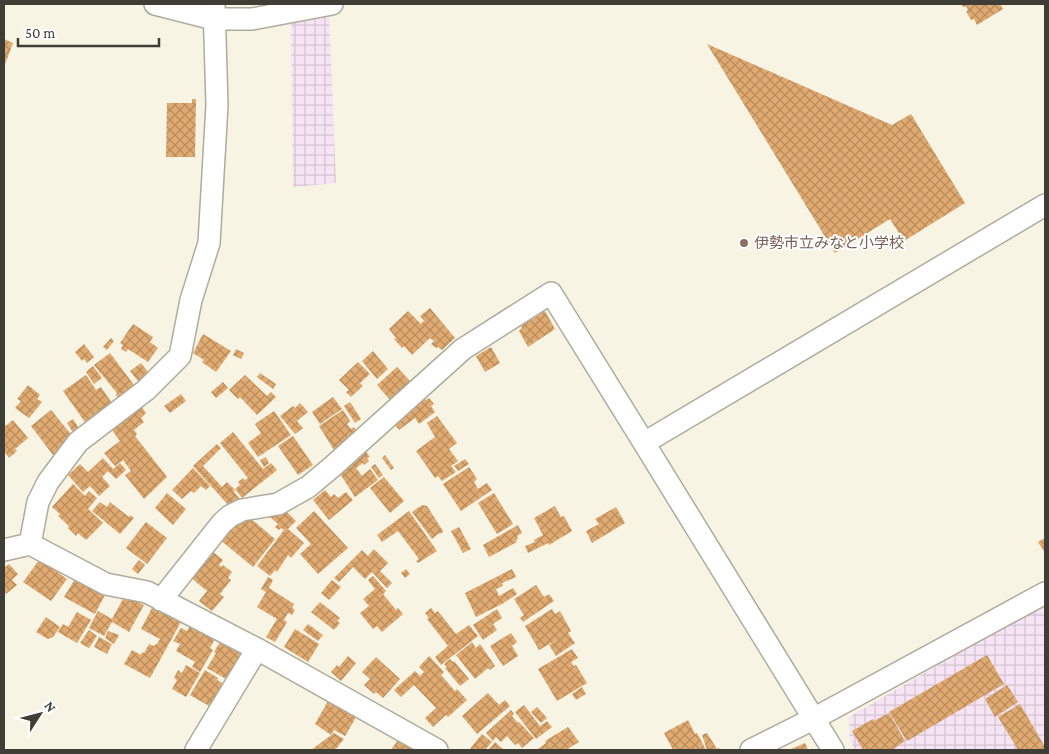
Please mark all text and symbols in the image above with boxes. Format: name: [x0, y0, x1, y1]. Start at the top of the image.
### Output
scale bar: [18, 15, 159, 47]
text: 50 m: [25, 25, 55, 41]
place label: 伊勢市立みなと小学校: [754, 235, 904, 251]
marker: 伊勢市立みなと小学校: [738, 237, 750, 249]
north arrow: [15, 689, 65, 739]
text: N: [41, 698, 60, 715]

